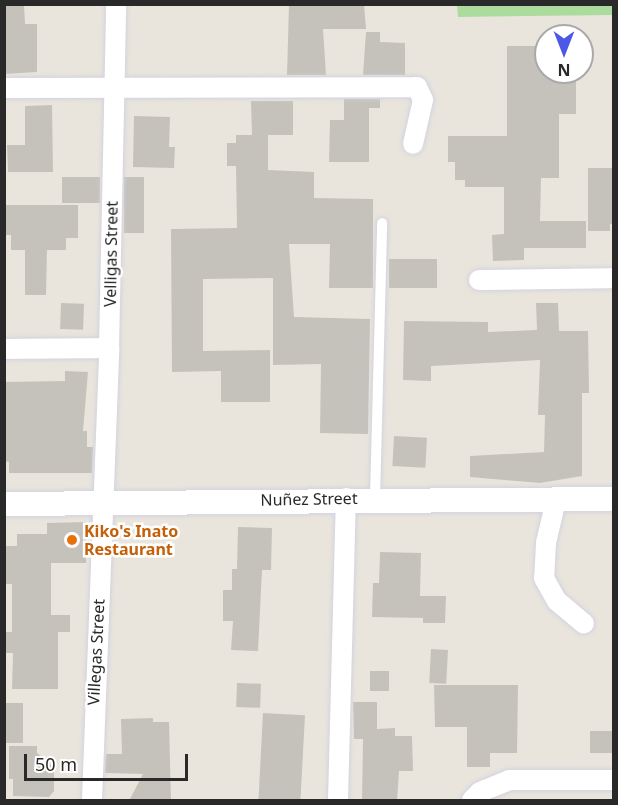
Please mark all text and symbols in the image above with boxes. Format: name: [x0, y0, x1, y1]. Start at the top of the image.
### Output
north arrow: [534, 24, 594, 84]
text: N: [558, 59, 571, 81]
street label: Velligas Street: [100, 201, 122, 307]
street label: Nuñez Street: [260, 489, 358, 509]
place label: Kiko's Inato Restaurant: [84, 521, 178, 559]
marker: Kiko's Inato Restaurant: [65, 533, 79, 547]
street label: Villegas Street: [84, 598, 108, 706]
scale bar: [27, 742, 190, 780]
text: 50 m: [35, 752, 77, 776]

